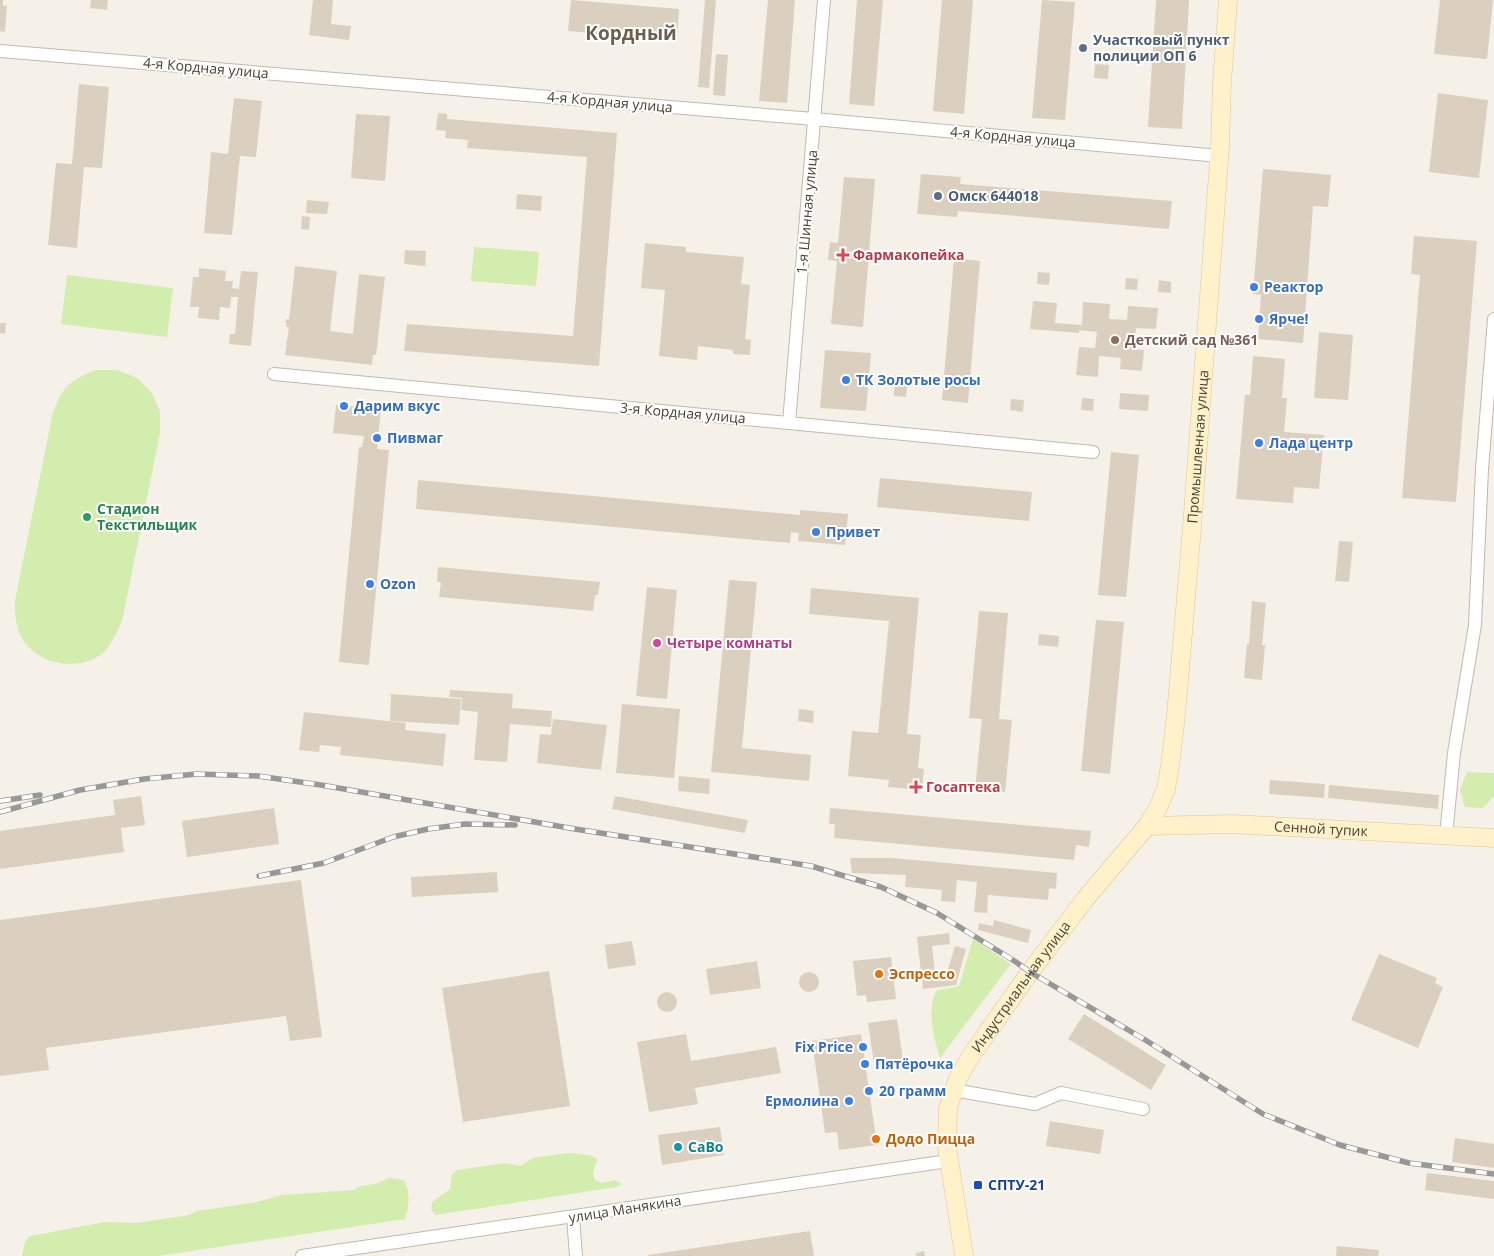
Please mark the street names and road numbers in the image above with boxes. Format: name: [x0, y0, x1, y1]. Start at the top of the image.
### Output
street label: 4-я Кордная улица: [142, 53, 270, 82]
street label: 4-я Кордная улица: [546, 87, 674, 116]
street label: 4-я Кордная улица: [949, 122, 1077, 151]
street label: 1-я Шинная улица: [792, 149, 821, 275]
street label: Промышленная улица: [1182, 369, 1213, 524]
street label: 3-я Кордная улица: [619, 398, 747, 427]
street label: Сенной тупик: [1274, 816, 1369, 840]
street label: Индустриальная улица: [967, 917, 1074, 1056]
street label: улица Манякина: [567, 1190, 683, 1227]

